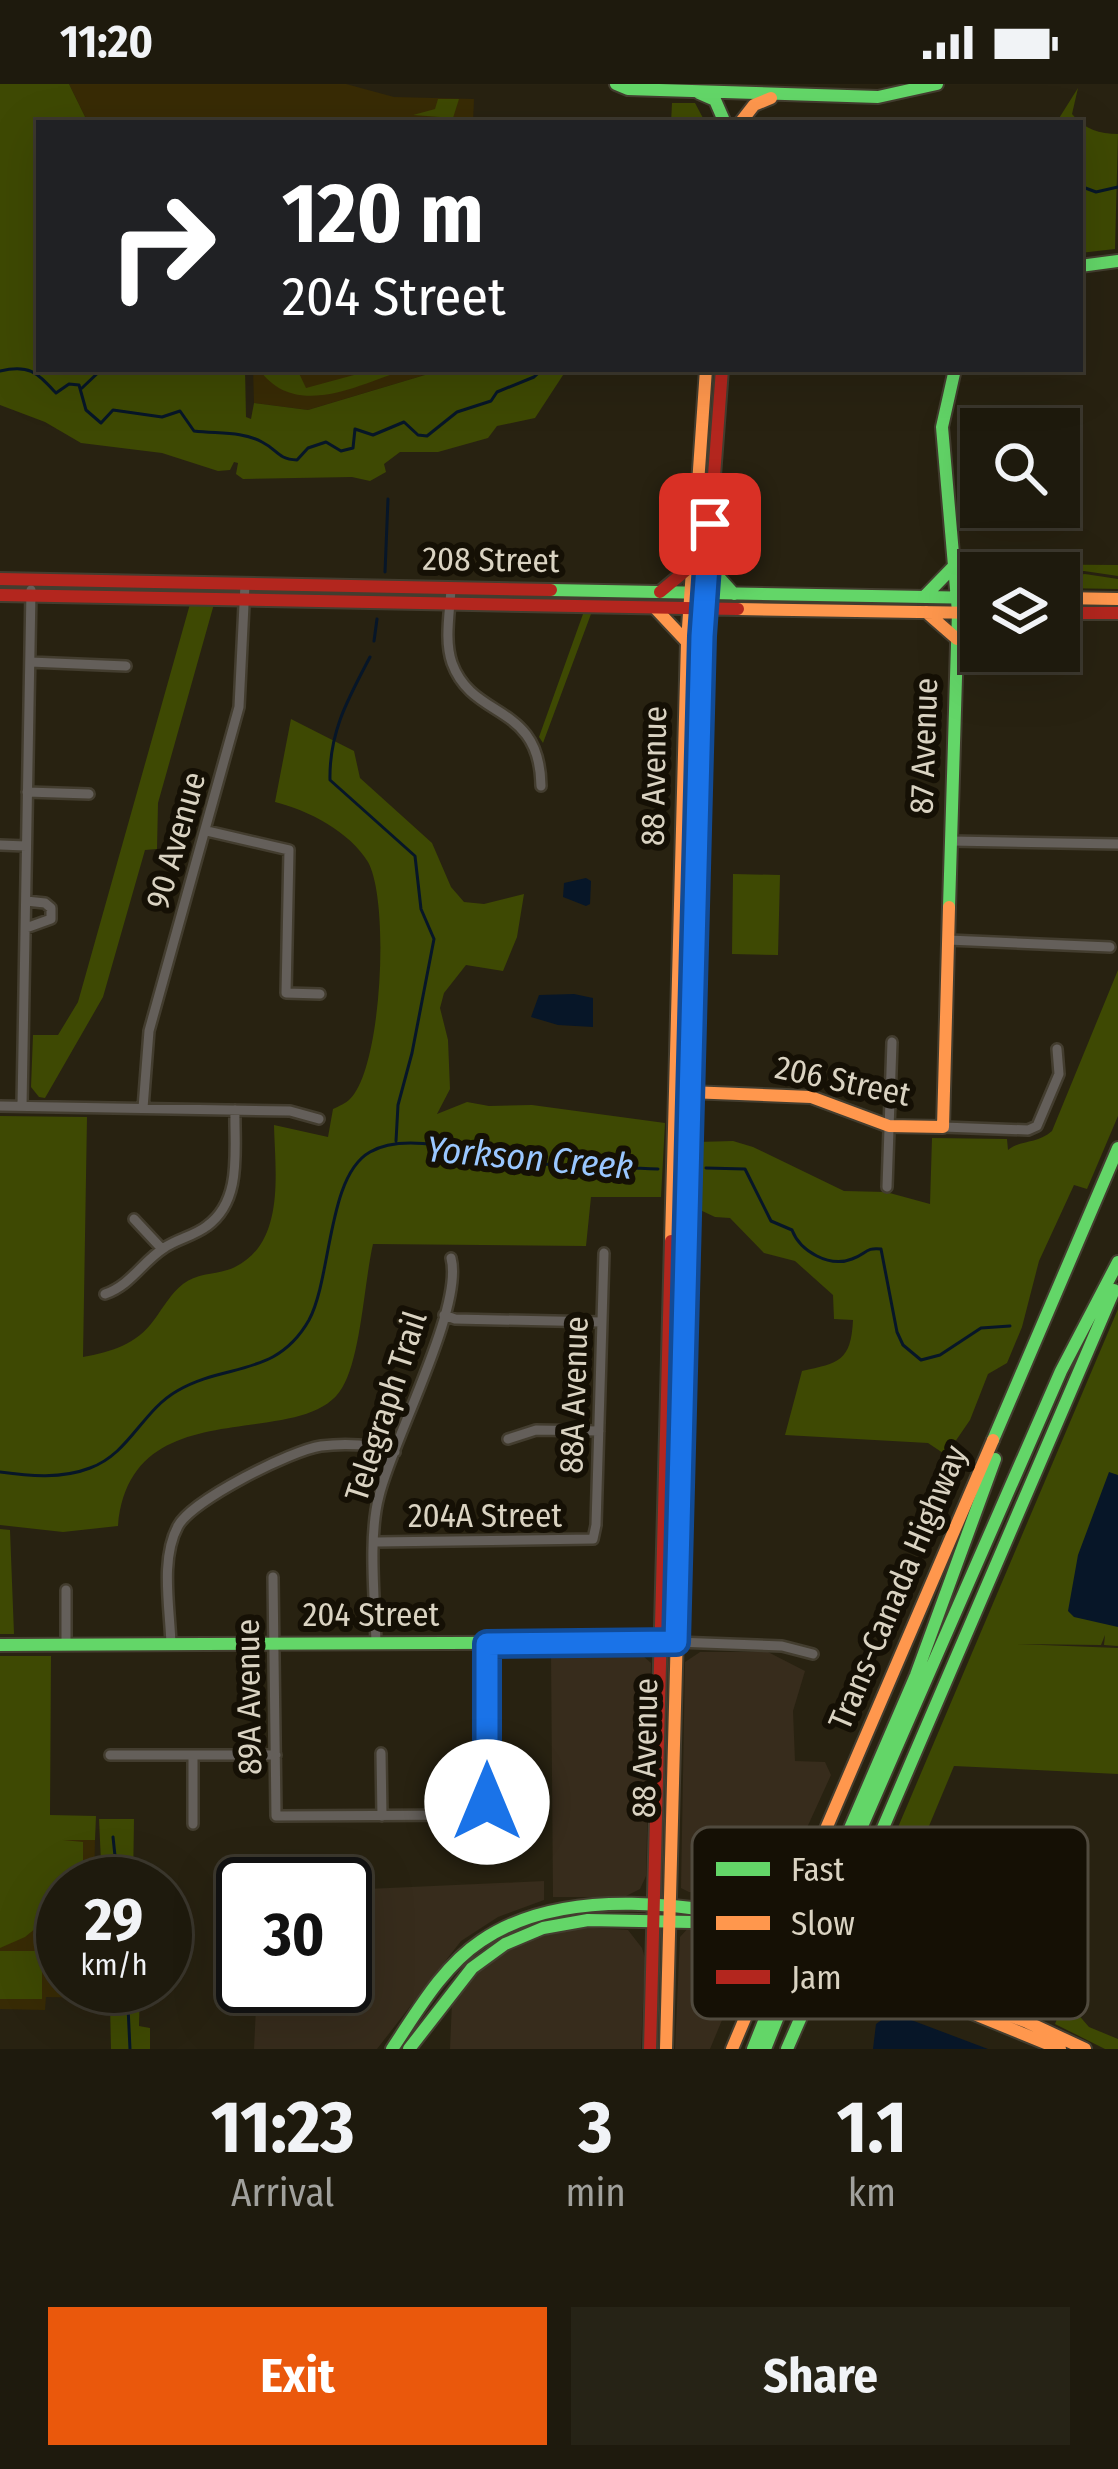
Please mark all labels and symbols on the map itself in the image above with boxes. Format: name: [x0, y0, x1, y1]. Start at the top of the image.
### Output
pin: [659, 473, 761, 575]
street label: 208 Street: [422, 539, 560, 581]
street label: 87 Avenue: [902, 677, 946, 815]
street label: 88 Avenue: [633, 706, 675, 846]
street label: 90 Avenue: [137, 767, 215, 913]
street label: 206 Street: [772, 1047, 914, 1115]
water label: Yorkson Creek: [425, 1127, 635, 1189]
street label: Telegraph Trail: [336, 1306, 436, 1506]
street label: 88A Avenue: [551, 1316, 597, 1474]
street label: Trans-Canada Highway: [820, 1439, 976, 1736]
street label: 204A Street: [408, 1496, 562, 1536]
street label: 204 Street: [303, 1595, 440, 1635]
street label: 89A Avenue: [228, 1619, 270, 1775]
street label: 88 Avenue: [624, 1678, 666, 1818]
position arrow: [424, 1739, 550, 1865]
legend: [692, 1827, 1088, 2019]
text: Fast: [791, 1850, 845, 1890]
speed limit sign: 30: [216, 1857, 372, 2013]
text: Slow: [791, 1904, 855, 1944]
text: Jam: [791, 1958, 842, 1998]

